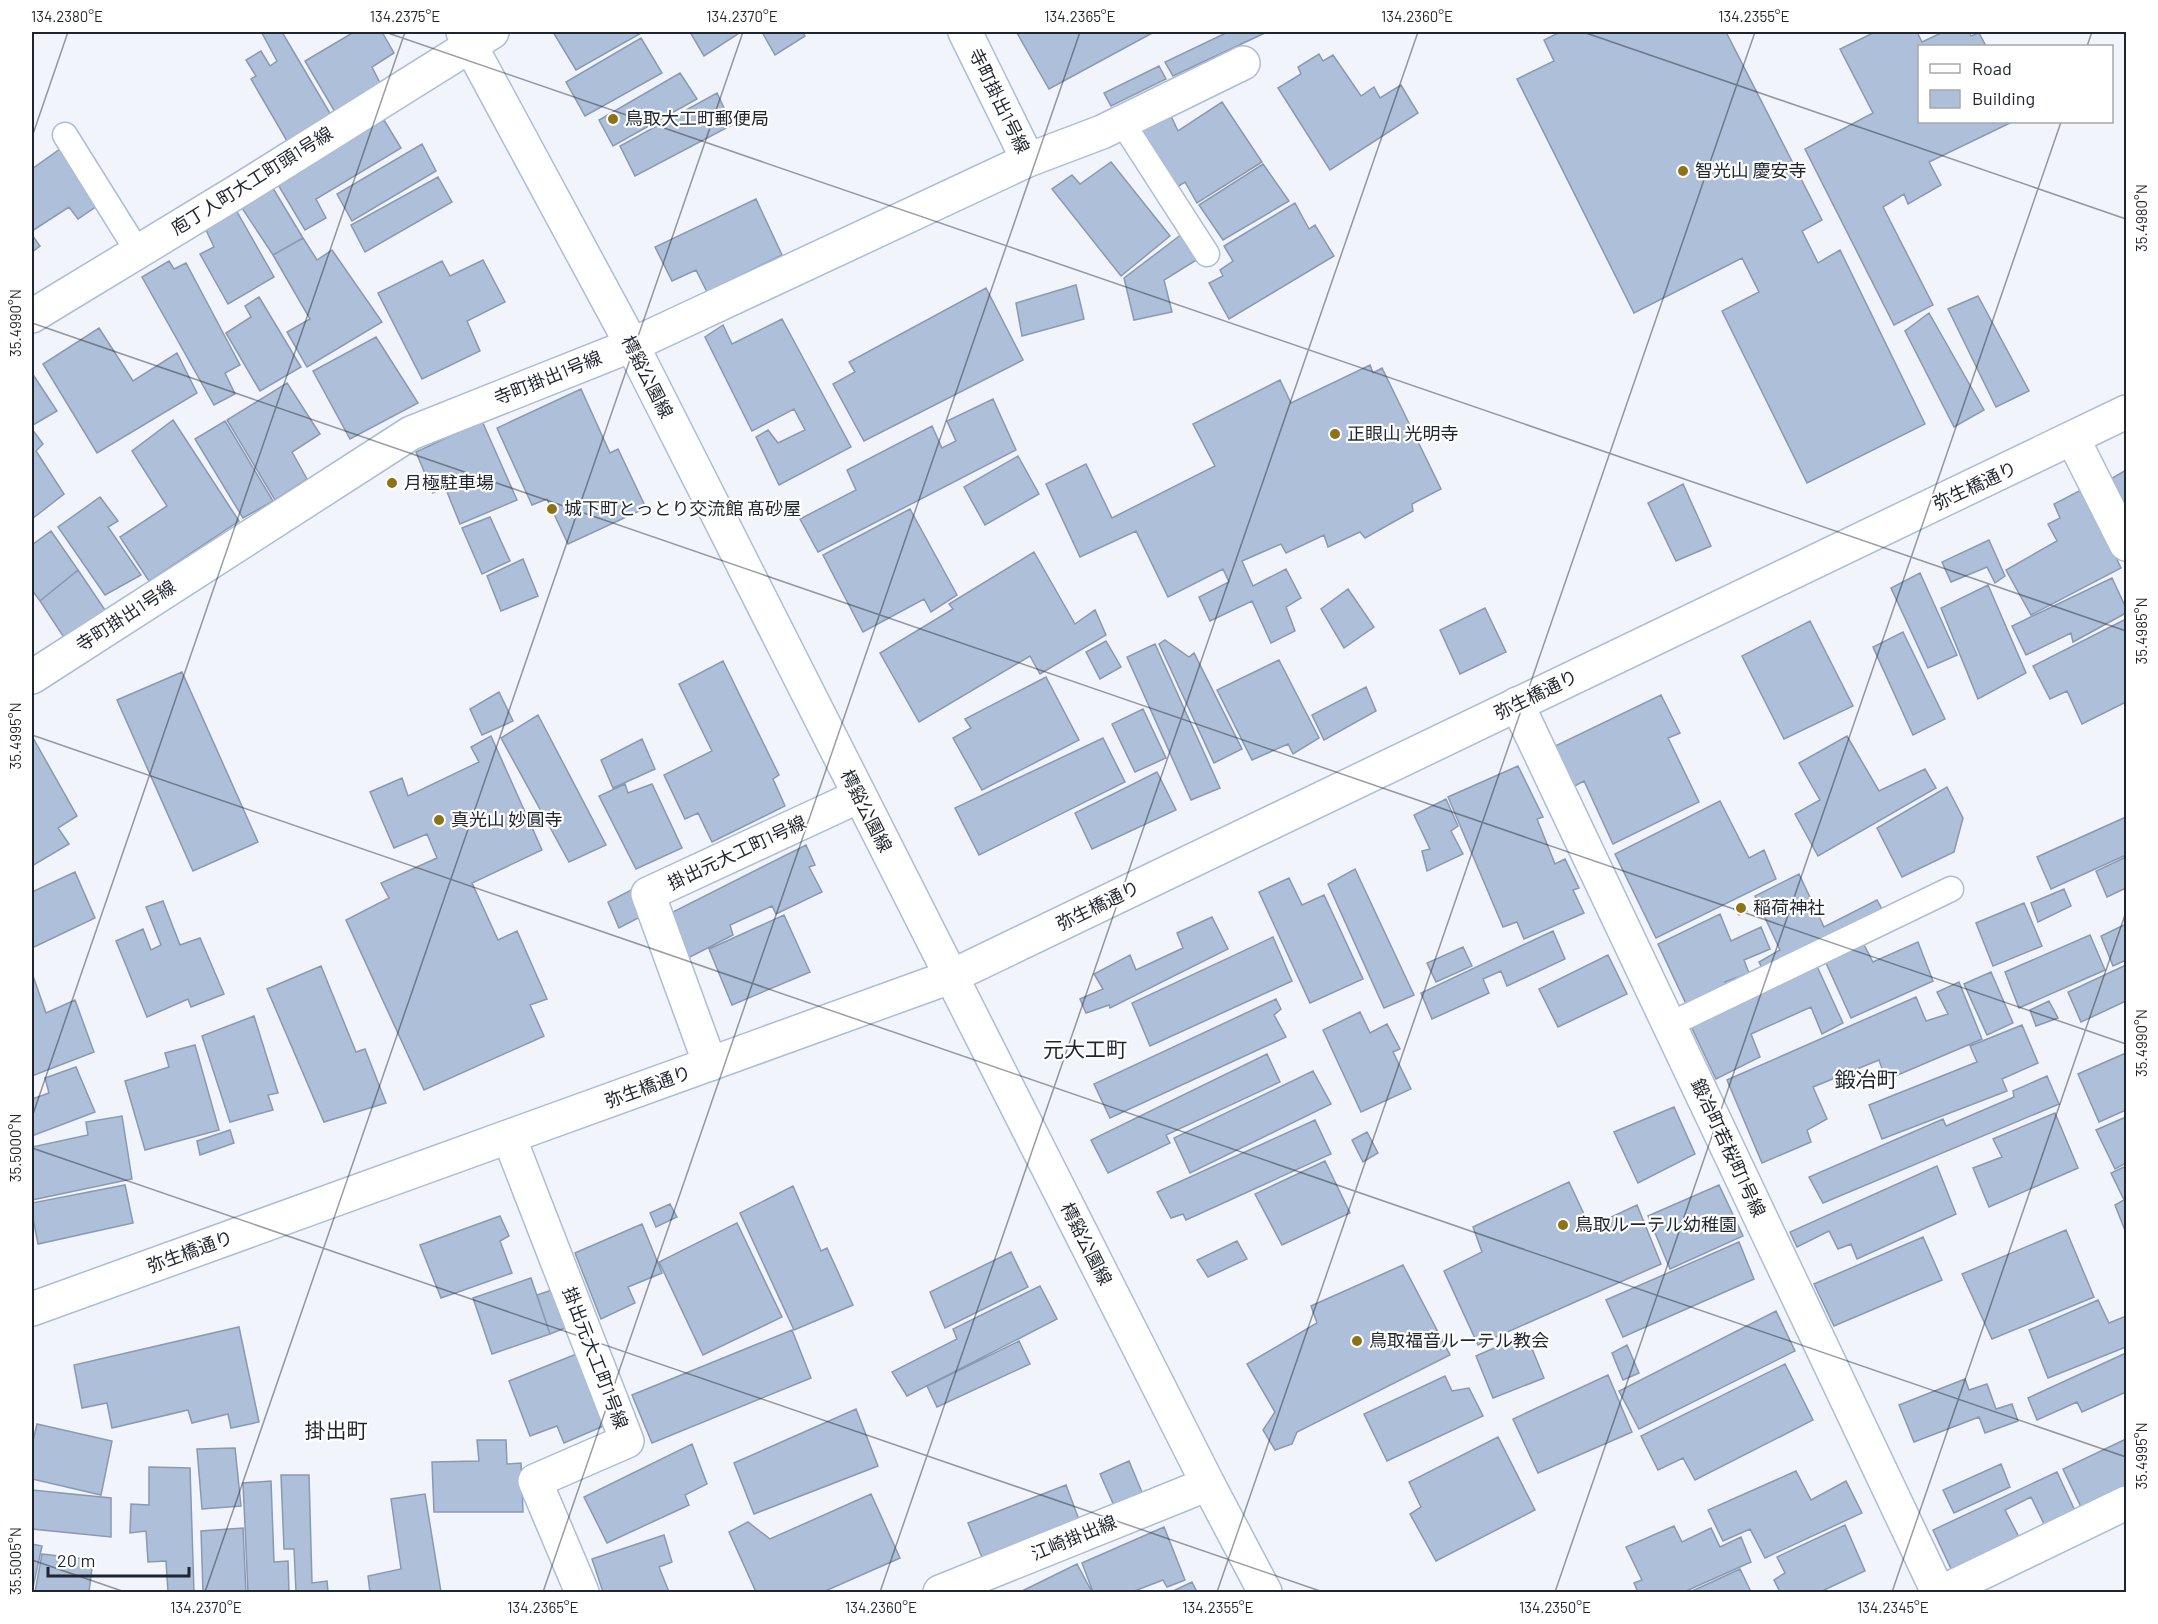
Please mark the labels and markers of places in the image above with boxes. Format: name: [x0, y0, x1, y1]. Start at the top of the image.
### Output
place label: 鳥取大工町郵便局: [625, 107, 769, 129]
marker: 鳥取大工町郵便局: [606, 112, 620, 126]
place label: 智光山 慶安寺: [1695, 159, 1807, 181]
marker: 智光山 慶安寺: [1676, 164, 1690, 178]
place label: 正眼山 光明寺: [1347, 422, 1459, 444]
marker: 正眼山 光明寺: [1328, 427, 1342, 441]
place label: 月極駐車場: [404, 471, 494, 493]
marker: 月極駐車場: [385, 476, 399, 490]
place label: 城下町とっとり交流館 髙砂屋: [564, 497, 801, 519]
marker: 城下町とっとり交流館 髙砂屋: [545, 502, 559, 516]
place label: 真光山 妙圓寺: [451, 808, 563, 830]
marker: 真光山 妙圓寺: [432, 813, 446, 827]
place label: 稲荷神社: [1753, 896, 1825, 918]
marker: 稲荷神社: [1734, 901, 1748, 915]
place label: 鳥取ルーテル幼稚園: [1575, 1213, 1737, 1235]
marker: 鳥取ルーテル幼稚園: [1556, 1218, 1570, 1232]
place label: 鳥取福音ルーテル教会: [1369, 1329, 1549, 1351]
marker: 鳥取福音ルーテル教会: [1350, 1334, 1364, 1348]

